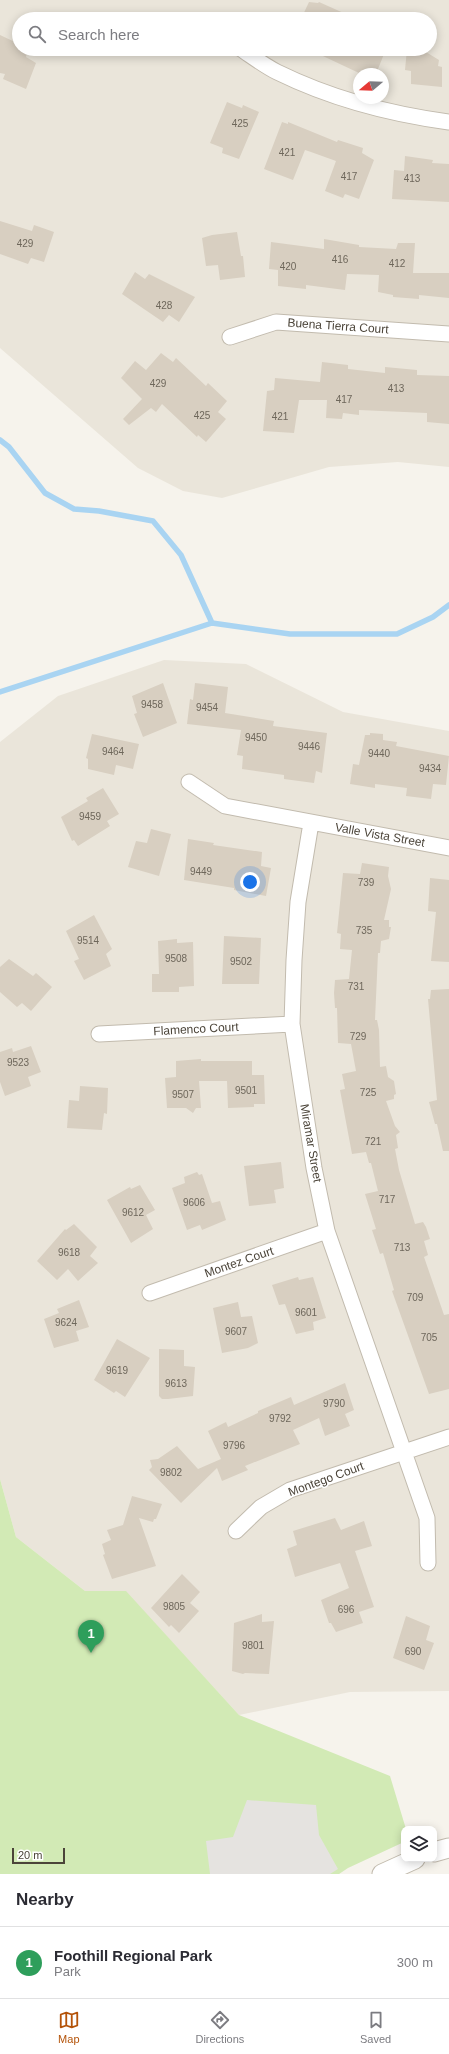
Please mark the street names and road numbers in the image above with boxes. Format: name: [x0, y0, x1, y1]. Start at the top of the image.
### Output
street label: Buena Tierra Court: [287, 315, 390, 337]
street label: Valle Vista Street: [334, 820, 427, 850]
street label: Flamenco Court: [153, 1020, 240, 1038]
street label: Miramar Street: [297, 1103, 325, 1184]
street label: Montez Court: [203, 1243, 276, 1280]
street label: Montego Court: [286, 1459, 366, 1499]

